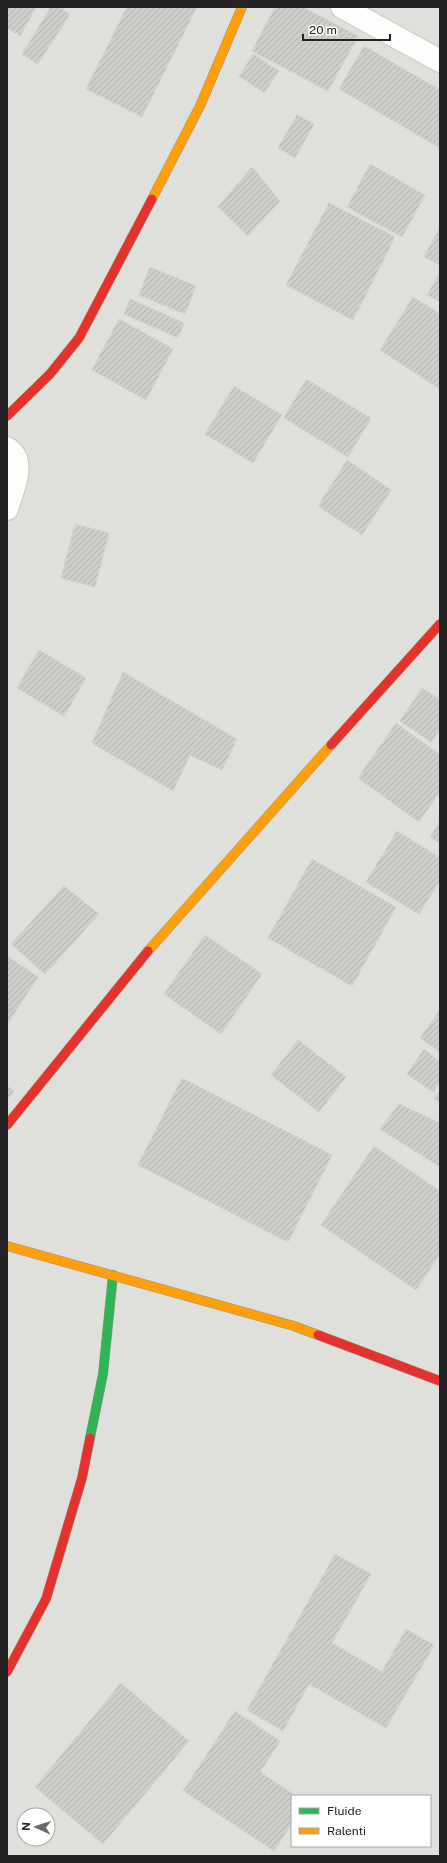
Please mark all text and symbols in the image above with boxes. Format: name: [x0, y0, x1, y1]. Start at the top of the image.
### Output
scale bar: [303, 16, 390, 42]
text: 20 m: [309, 23, 337, 37]
legend: [291, 1795, 431, 1847]
text: Fluide: [327, 1804, 362, 1818]
north arrow: [16, 1807, 56, 1847]
text: N: [20, 1822, 32, 1831]
text: Ralenti: [327, 1824, 366, 1838]

